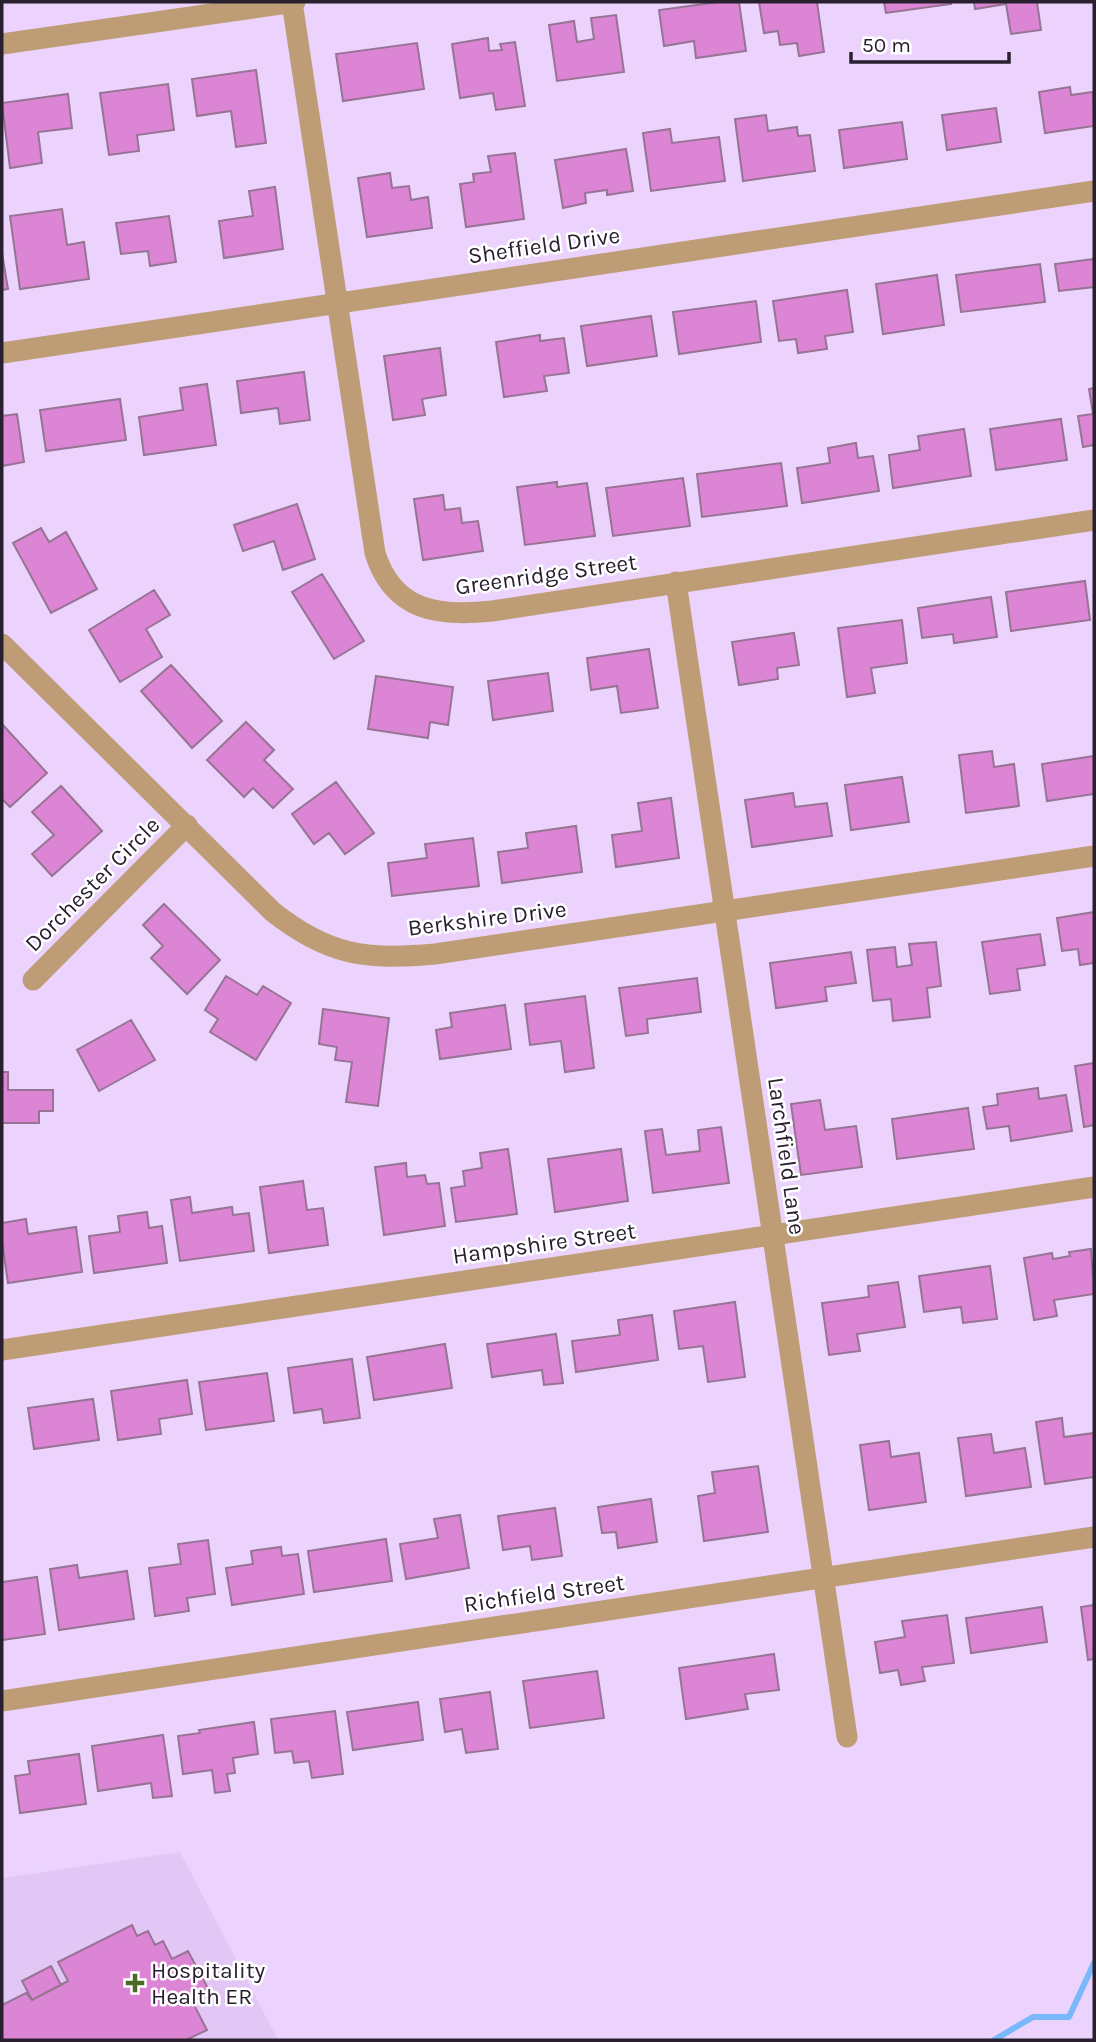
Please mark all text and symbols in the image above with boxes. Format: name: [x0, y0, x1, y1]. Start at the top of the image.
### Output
scale bar: [851, 21, 1009, 65]
text: 50 m: [862, 33, 911, 57]
street label: Sheffield Drive: [466, 221, 622, 270]
street label: Greenridge Street: [454, 548, 639, 601]
street label: Dorchester Circle: [19, 811, 165, 957]
street label: Berkshire Drive: [406, 895, 568, 942]
street label: Larchfield Lane: [762, 1076, 811, 1237]
street label: Hampshire Street: [451, 1217, 638, 1270]
street label: Richfield Street: [462, 1569, 626, 1618]
place label: Hospitality Health ER: [151, 1957, 266, 2010]
marker: Hospitality Health ER: [125, 1973, 145, 1993]

